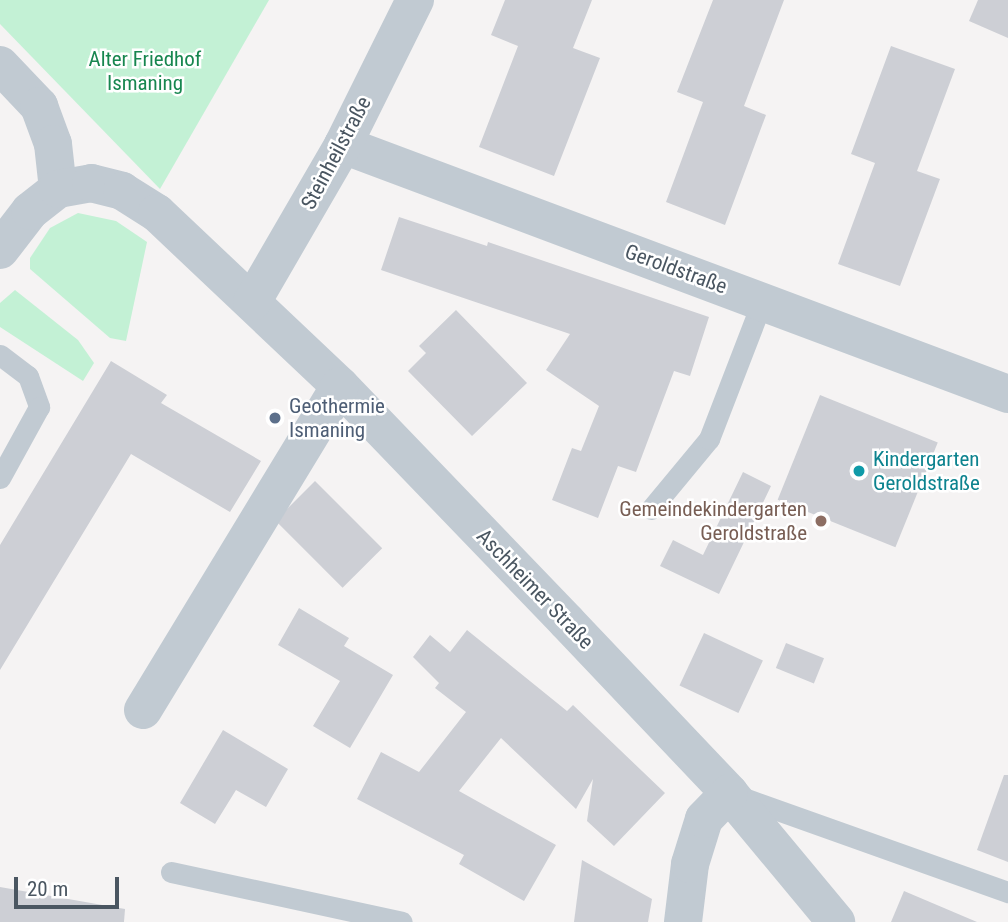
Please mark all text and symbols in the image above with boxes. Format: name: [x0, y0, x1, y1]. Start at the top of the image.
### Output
park label: Alter Friedhof Ismaning: [89, 46, 201, 96]
street label: Steinheilstraße: [296, 92, 376, 214]
street label: Geroldstraße: [621, 239, 731, 299]
place label: Geothermie Ismaning: [289, 393, 385, 443]
marker: Geothermie Ismaning: [267, 410, 283, 426]
place label: Kindergarten Geroldstraße: [873, 446, 980, 496]
marker: Kindergarten Geroldstraße: [851, 463, 867, 479]
place label: Gemeindekindergarten Geroldstraße: [619, 496, 807, 546]
marker: Gemeindekindergarten Geroldstraße: [813, 513, 829, 529]
street label: Aschheimer Straße: [471, 524, 599, 654]
scale bar: [18, 862, 122, 906]
text: 20 m: [27, 877, 68, 901]

